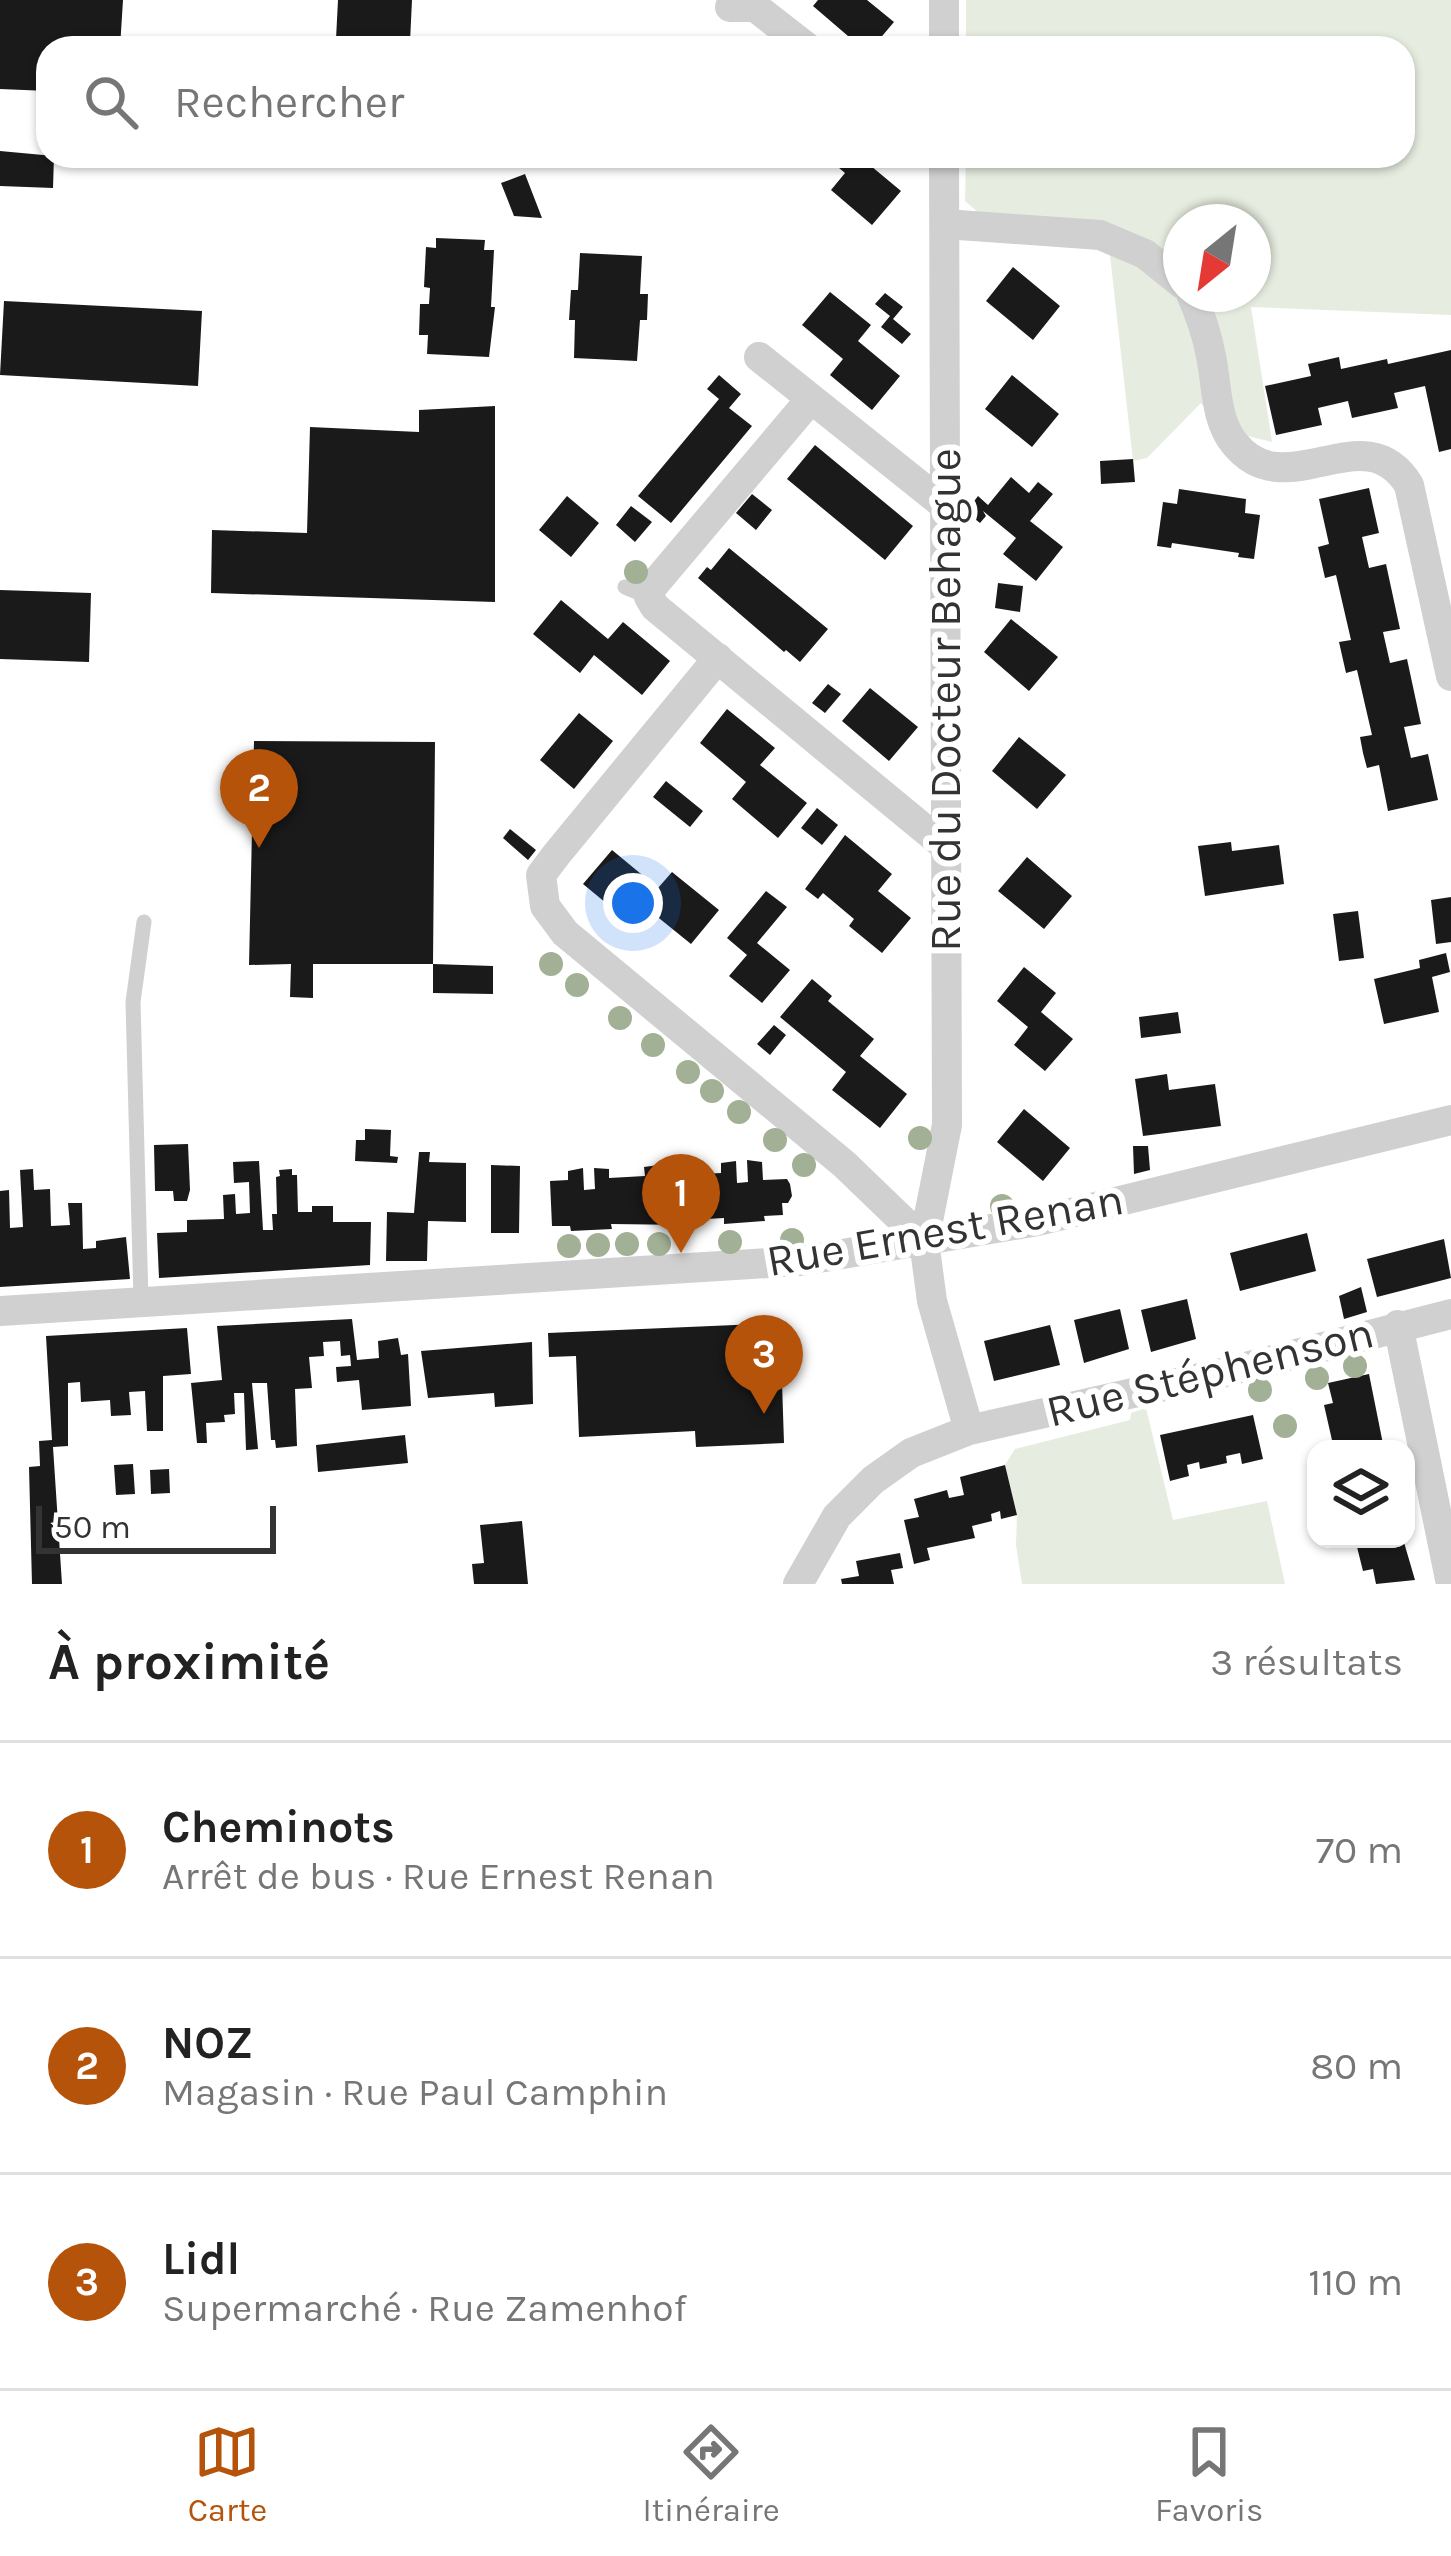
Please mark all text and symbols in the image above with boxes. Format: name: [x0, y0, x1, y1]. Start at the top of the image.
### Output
search box: [36, 36, 1415, 168]
icon: search: [78, 69, 144, 135]
text: Rechercher: [174, 76, 404, 128]
north arrow: [1163, 204, 1271, 312]
street label: Rue du Docteur Behague: [919, 448, 972, 952]
pin: 2: [220, 749, 298, 848]
your location: [603, 873, 663, 933]
pin: 1: [642, 1154, 720, 1253]
street label: Rue Ernest Renan: [763, 1173, 1127, 1287]
street label: Rue Stéphenson: [1041, 1306, 1379, 1438]
pin: 3: [725, 1315, 803, 1414]
map controls: [1307, 1440, 1415, 1548]
button: layers: [1307, 1440, 1415, 1548]
scale bar: [36, 1500, 276, 1553]
text: 50 m: [54, 1508, 131, 1546]
text: À proximité: [48, 1632, 330, 1692]
text: 3 résultats: [1210, 1639, 1403, 1685]
text: Cheminots: [162, 1801, 395, 1853]
text: 1: [80, 1827, 94, 1873]
text: 70 m: [1316, 1827, 1403, 1873]
text: Arrêt de bus · Rue Ernest Renan: [162, 1853, 715, 1899]
text: NOZ: [162, 2017, 253, 2069]
text: 2: [75, 2043, 99, 2089]
text: 80 m: [1310, 2043, 1403, 2089]
text: Magasin · Rue Paul Camphin: [162, 2069, 668, 2115]
text: Lidl: [162, 2233, 240, 2285]
text: 3: [75, 2259, 99, 2305]
text: 110 m: [1308, 2259, 1403, 2305]
text: Supermarché · Rue Zamenhof: [162, 2285, 687, 2331]
tab: Carte: [188, 2419, 267, 2529]
tab: Itinéraire: [643, 2419, 780, 2529]
tab: Favoris: [1155, 2419, 1263, 2529]

